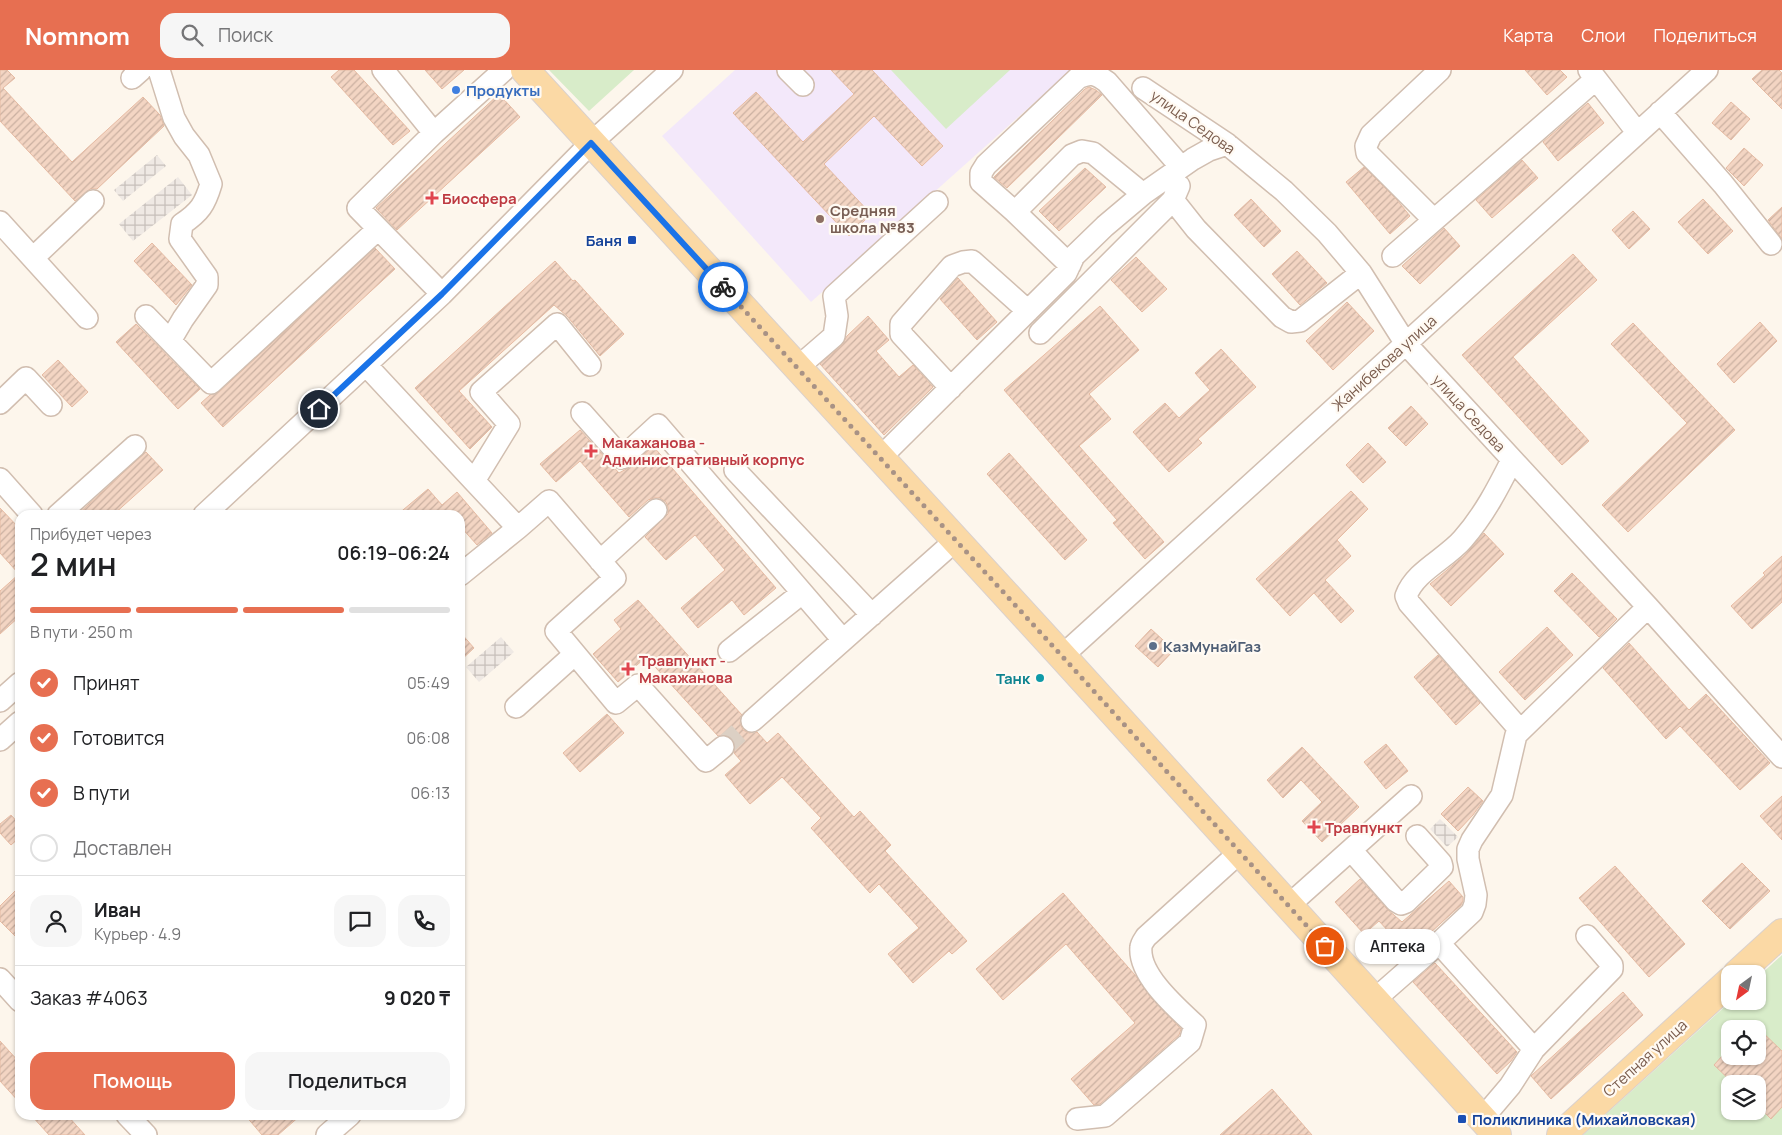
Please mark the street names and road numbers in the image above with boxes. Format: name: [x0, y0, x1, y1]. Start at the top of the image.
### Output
street label: улица Седова: [1146, 85, 1240, 159]
street label: Жанибекова улица: [1327, 310, 1441, 416]
street label: улица Седова: [1428, 370, 1510, 456]
street label: Степная улица: [1598, 1015, 1692, 1101]

